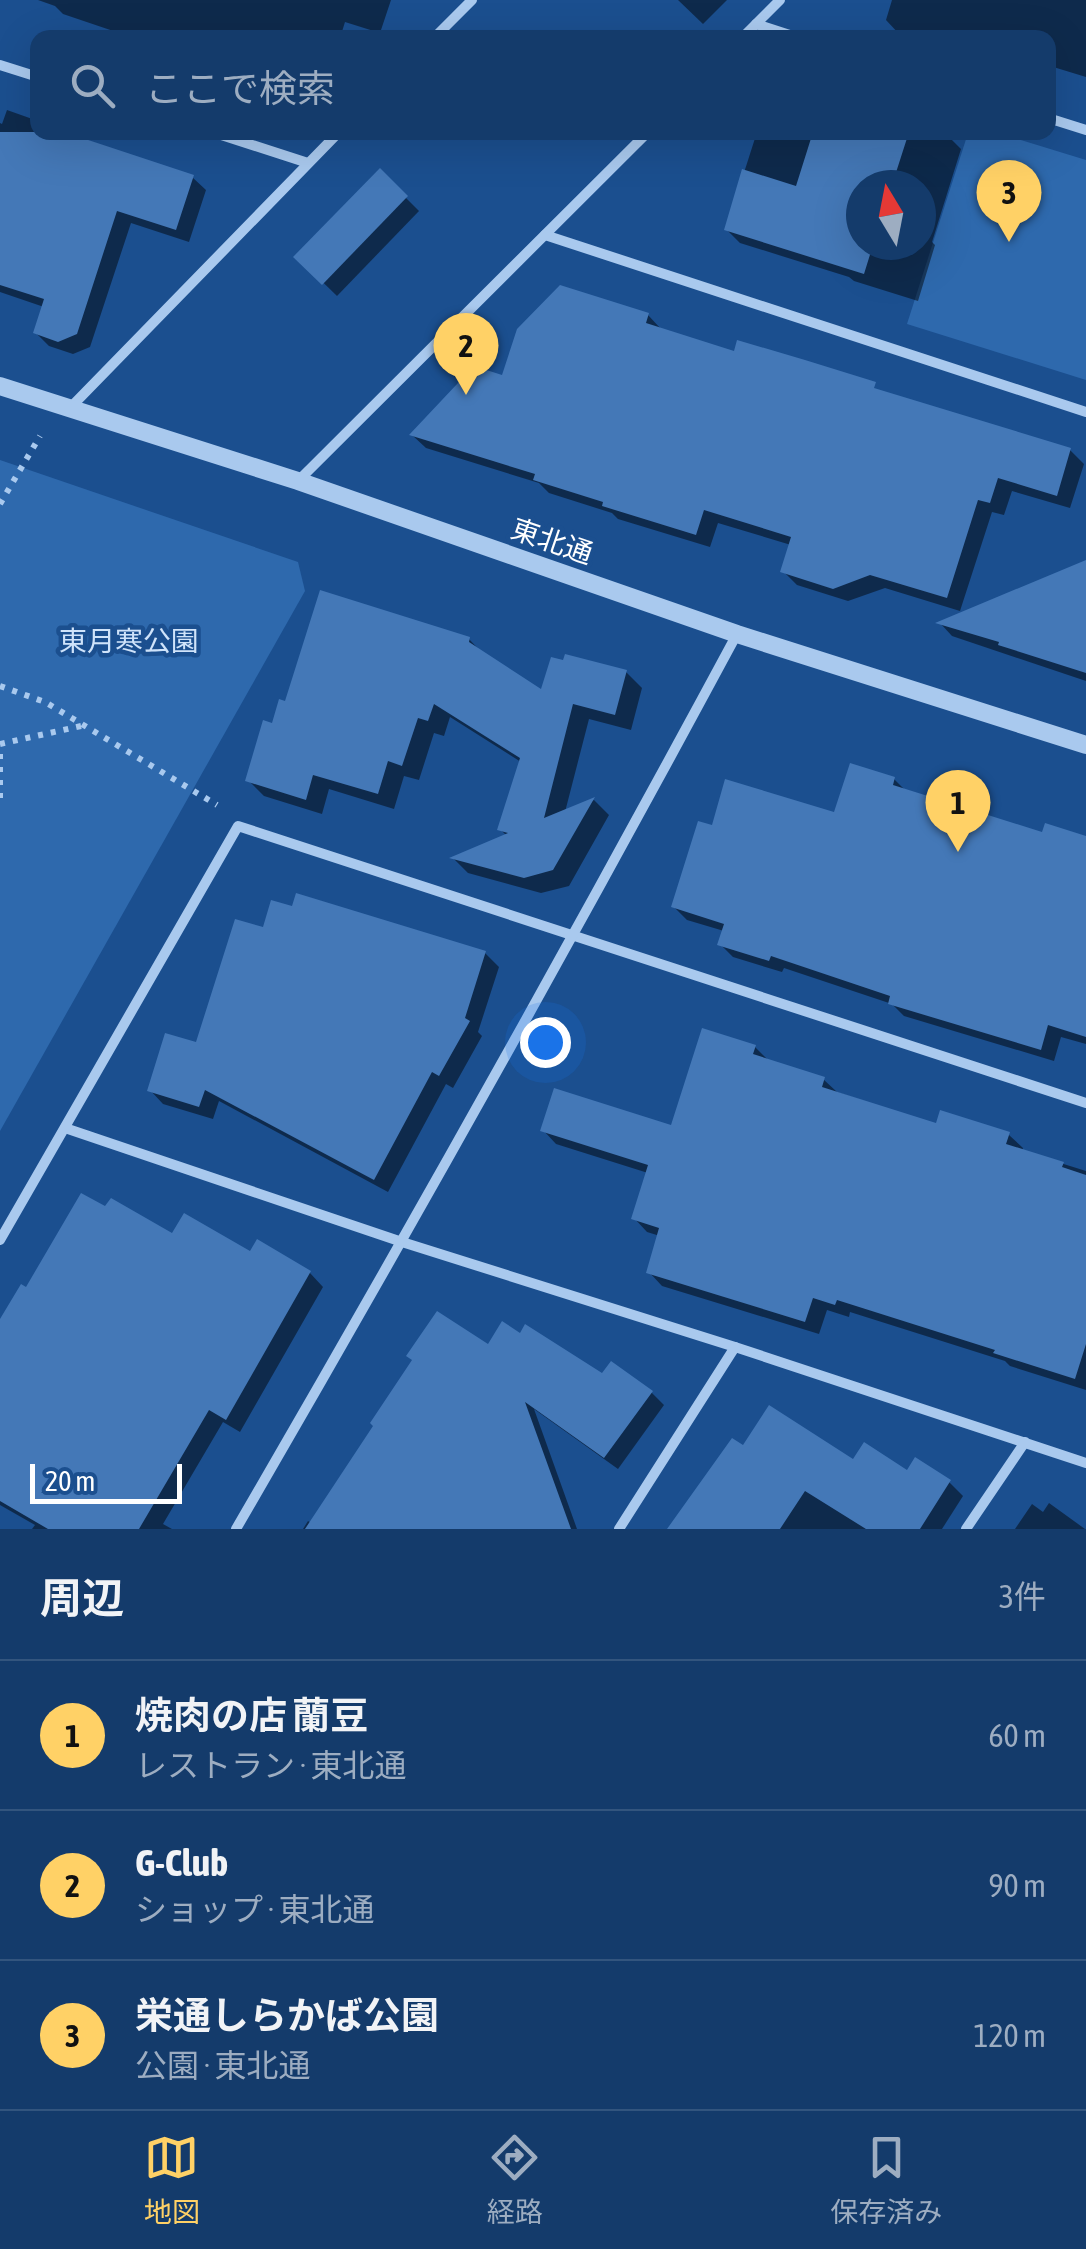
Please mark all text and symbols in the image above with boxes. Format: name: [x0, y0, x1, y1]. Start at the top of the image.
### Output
search box: [30, 30, 1056, 140]
icon: search: [65, 58, 120, 113]
text: ここで検索: [145, 67, 335, 110]
pin: 3: [976, 160, 1042, 242]
north arrow: [846, 170, 936, 260]
pin: 2: [434, 312, 498, 395]
street label: 東北通: [507, 512, 597, 570]
park label: 東月寒公園: [59, 625, 199, 657]
pin: 1: [926, 770, 990, 852]
your location: [520, 1017, 571, 1068]
scale bar: [30, 1459, 182, 1504]
text: 20 m: [45, 1465, 95, 1497]
text: 周辺: [40, 1574, 124, 1622]
text: 3件: [999, 1578, 1046, 1615]
text: 焼肉の店 蘭豆: [135, 1694, 368, 1737]
text: 1: [65, 1717, 80, 1754]
text: 60 m: [988, 1717, 1046, 1754]
text: レストラン · 東北通: [135, 1747, 407, 1784]
text: G-Club: [135, 1841, 228, 1884]
text: 2: [65, 1867, 80, 1904]
text: 90 m: [988, 1867, 1046, 1904]
text: ショップ · 東北通: [135, 1891, 375, 1928]
text: 栄通しらかば公園: [135, 1994, 439, 2037]
text: 3: [65, 2017, 80, 2054]
text: 120 m: [973, 2017, 1046, 2054]
text: 公園 · 東北通: [135, 2047, 311, 2084]
tab: 地図: [144, 2130, 200, 2230]
tab: 経路: [487, 2130, 543, 2230]
tab: 保存済み: [830, 2130, 942, 2230]

